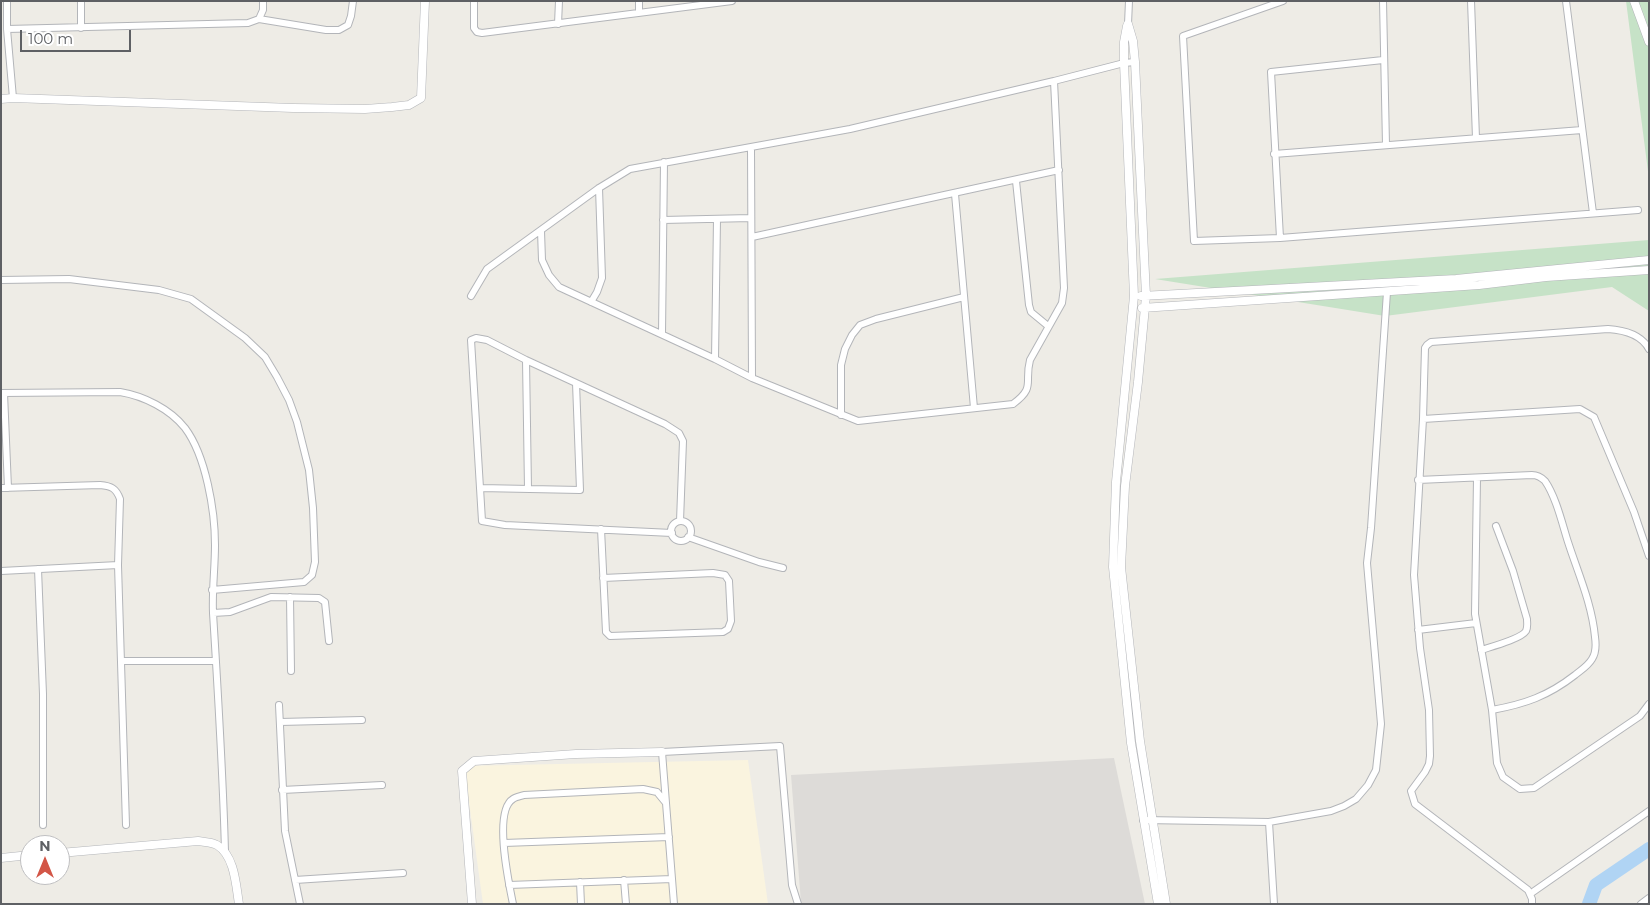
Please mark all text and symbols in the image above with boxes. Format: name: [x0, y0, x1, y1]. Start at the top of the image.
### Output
scale bar: [22, 20, 134, 52]
text: 100 m: [28, 29, 73, 48]
north arrow: [20, 835, 70, 885]
text: N: [39, 837, 51, 855]

